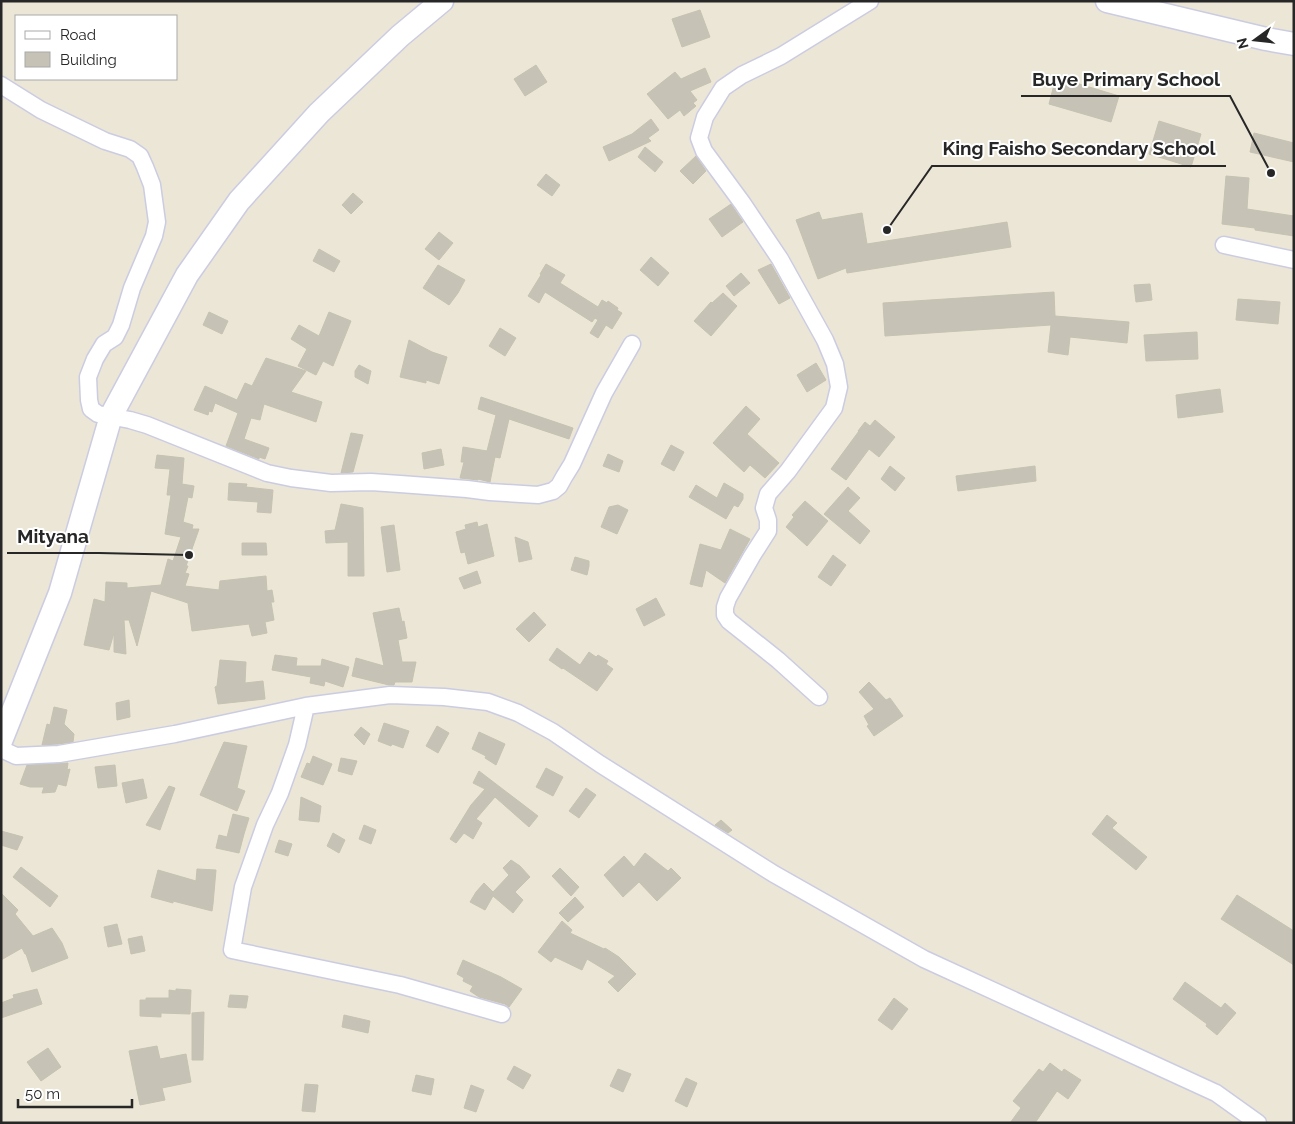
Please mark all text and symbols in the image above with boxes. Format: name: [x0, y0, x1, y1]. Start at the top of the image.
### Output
legend: [15, 15, 178, 80]
north arrow: [1230, 15, 1280, 65]
text: Road: [60, 26, 96, 44]
text: N: [1233, 36, 1252, 51]
text: Building: [60, 51, 117, 69]
callout: Buye Primary School: [1021, 62, 1230, 96]
text: Buye Primary School: [1032, 68, 1221, 90]
callout: King Faisho Secondary School: [932, 132, 1226, 166]
text: King Faisho Secondary School: [943, 137, 1216, 159]
callout: Mityana: [7, 519, 99, 553]
text: Mityana: [17, 525, 89, 547]
scale bar: [18, 1076, 131, 1108]
text: 50 m: [25, 1085, 60, 1103]

